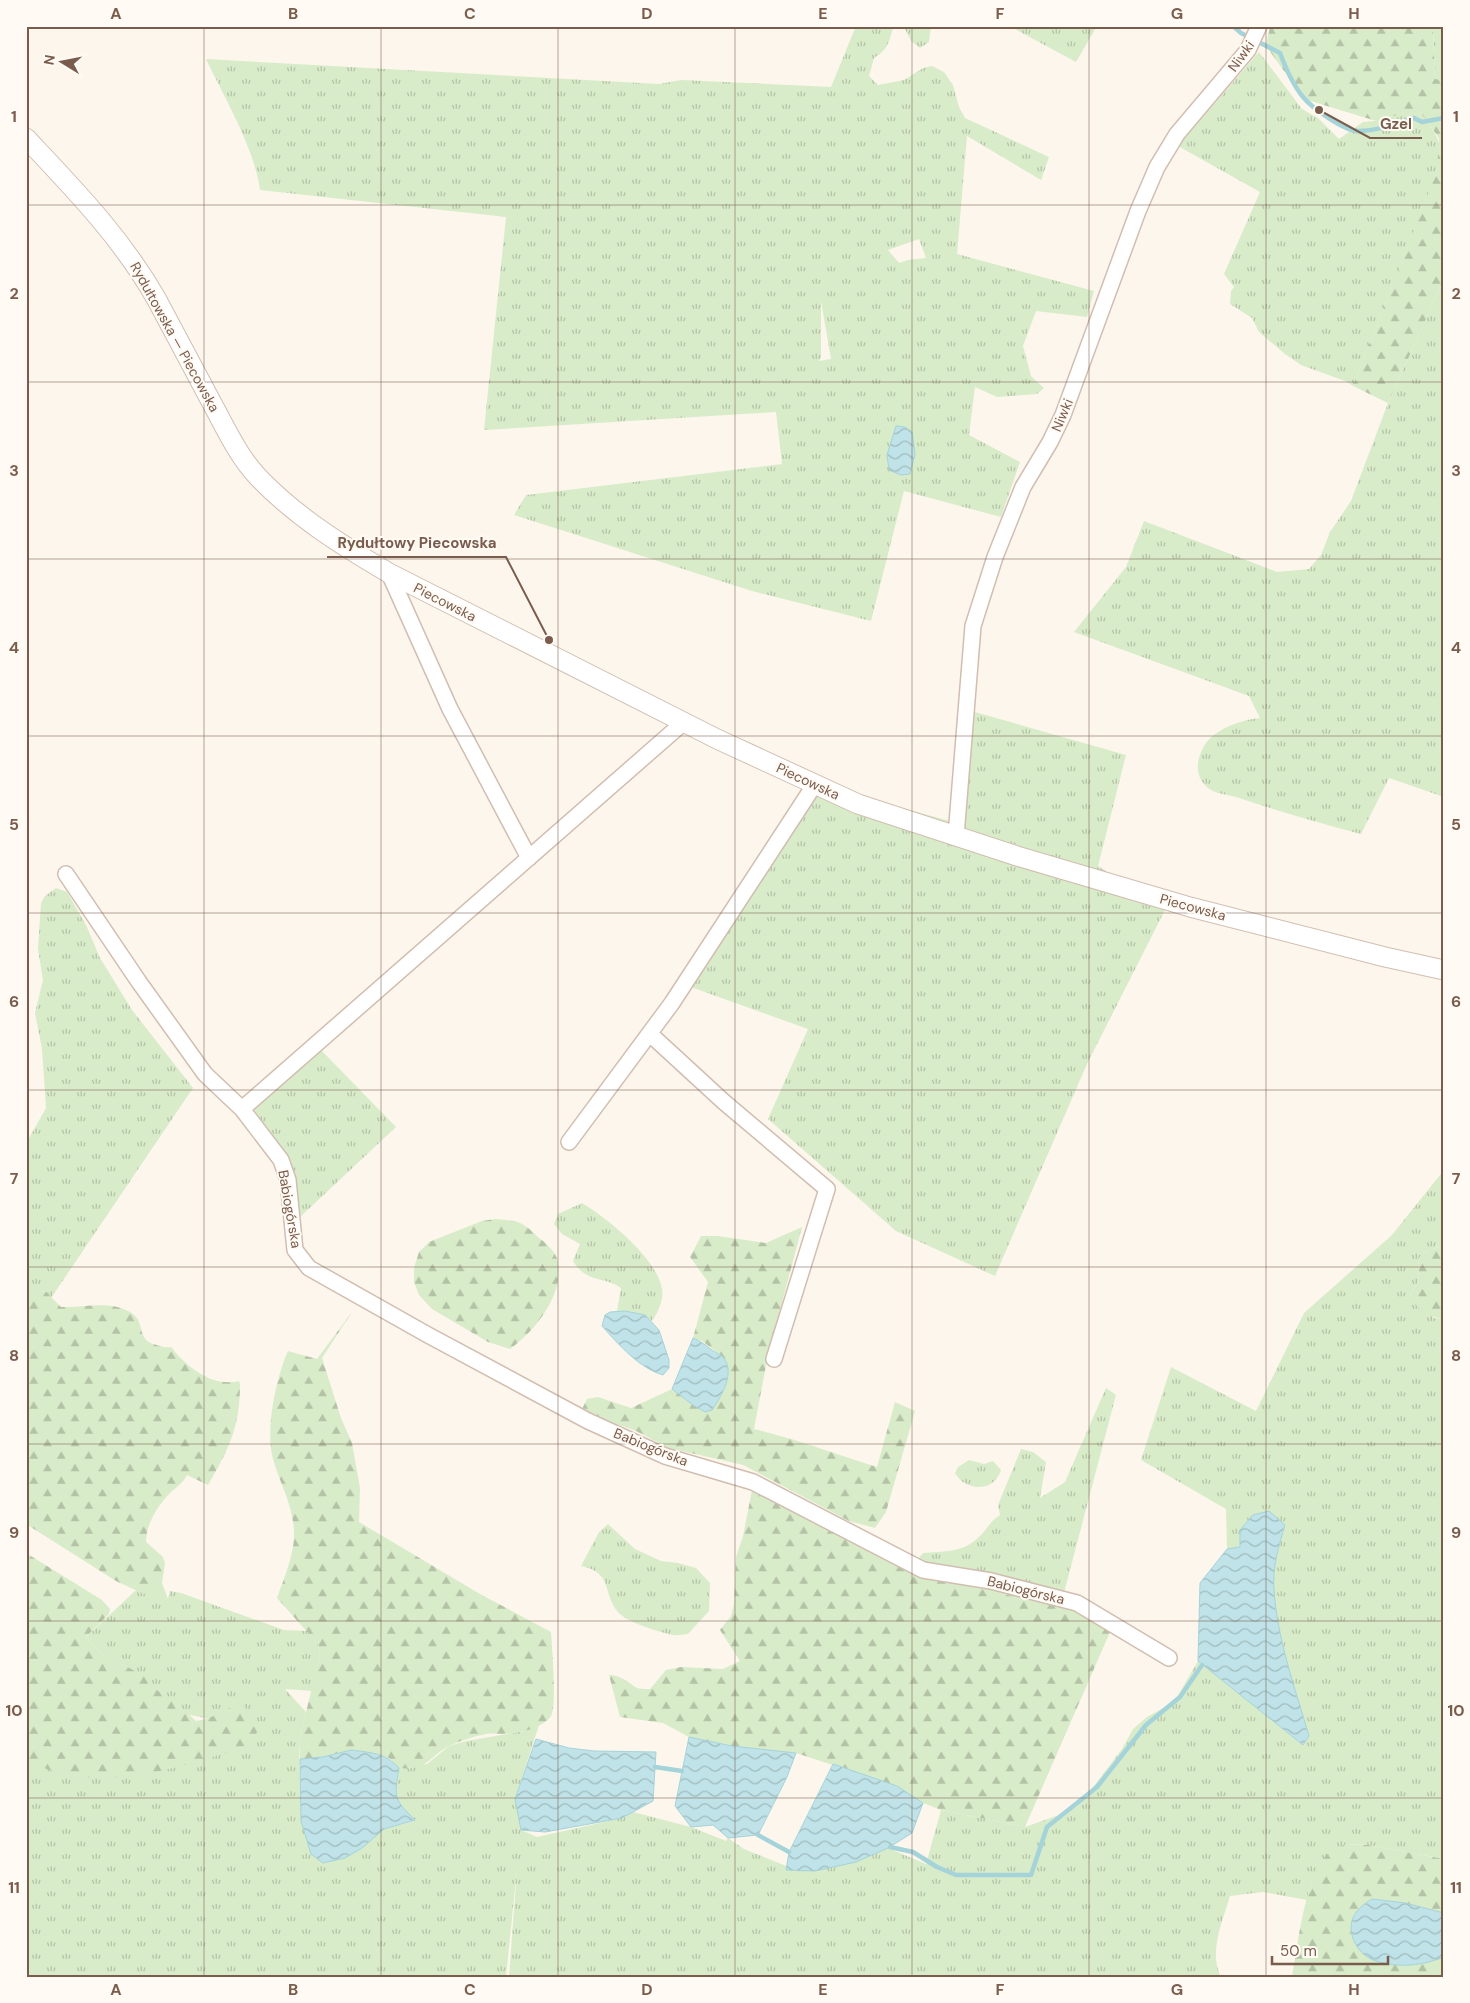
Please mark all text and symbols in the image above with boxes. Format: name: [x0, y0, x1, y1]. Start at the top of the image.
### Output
text: A: [110, 3, 122, 24]
text: B: [288, 3, 298, 24]
text: C: [464, 3, 476, 24]
text: D: [641, 3, 653, 24]
text: E: [818, 3, 828, 24]
text: F: [996, 3, 1005, 24]
text: G: [1171, 3, 1183, 24]
text: H: [1348, 3, 1360, 24]
street label: Niwki: [1224, 37, 1258, 75]
north arrow: [38, 38, 88, 88]
text: N: [39, 53, 59, 66]
text: 1: [11, 106, 17, 127]
text: 1: [1453, 106, 1459, 127]
callout: Gzel: [1370, 108, 1422, 138]
text: Gzel: [1380, 114, 1412, 134]
street label: Rydułtowska — Piecowska: [126, 259, 224, 415]
text: 2: [9, 283, 19, 304]
text: 2: [1451, 283, 1461, 304]
street label: Niwki: [1047, 396, 1077, 434]
text: 3: [9, 460, 19, 481]
text: 3: [1451, 460, 1461, 481]
callout: Rydułtowy Piecowska: [327, 527, 506, 557]
text: Rydułtowy Piecowska: [337, 533, 497, 553]
street label: Piecowska: [411, 579, 479, 625]
text: 4: [9, 637, 19, 658]
text: 4: [1451, 637, 1461, 658]
street label: Piecowska: [773, 759, 843, 803]
text: 5: [9, 814, 19, 835]
text: 5: [1451, 814, 1461, 835]
street label: Piecowska: [1158, 890, 1228, 924]
text: 6: [9, 991, 19, 1012]
text: 6: [1451, 991, 1461, 1012]
text: 7: [10, 1168, 19, 1189]
text: 7: [1452, 1168, 1461, 1189]
street label: Babiogórska: [274, 1169, 306, 1249]
text: 8: [9, 1345, 19, 1366]
text: 8: [1451, 1345, 1461, 1366]
street label: Babiogórska: [611, 1424, 691, 1470]
text: 9: [9, 1522, 19, 1543]
text: 9: [1451, 1522, 1461, 1543]
street label: Babiogórska: [986, 1572, 1066, 1608]
text: 10: [5, 1700, 23, 1721]
text: 10: [1447, 1700, 1465, 1721]
text: 11: [8, 1877, 20, 1898]
text: 11: [1450, 1877, 1462, 1898]
scale bar: [1272, 1933, 1389, 1965]
text: 50 m: [1280, 1941, 1317, 1961]
text: A: [110, 1979, 122, 2000]
text: B: [288, 1979, 298, 2000]
text: C: [464, 1979, 476, 2000]
text: D: [641, 1979, 653, 2000]
text: E: [818, 1979, 828, 2000]
text: F: [996, 1979, 1005, 2000]
text: G: [1171, 1979, 1183, 2000]
text: H: [1348, 1979, 1360, 2000]

